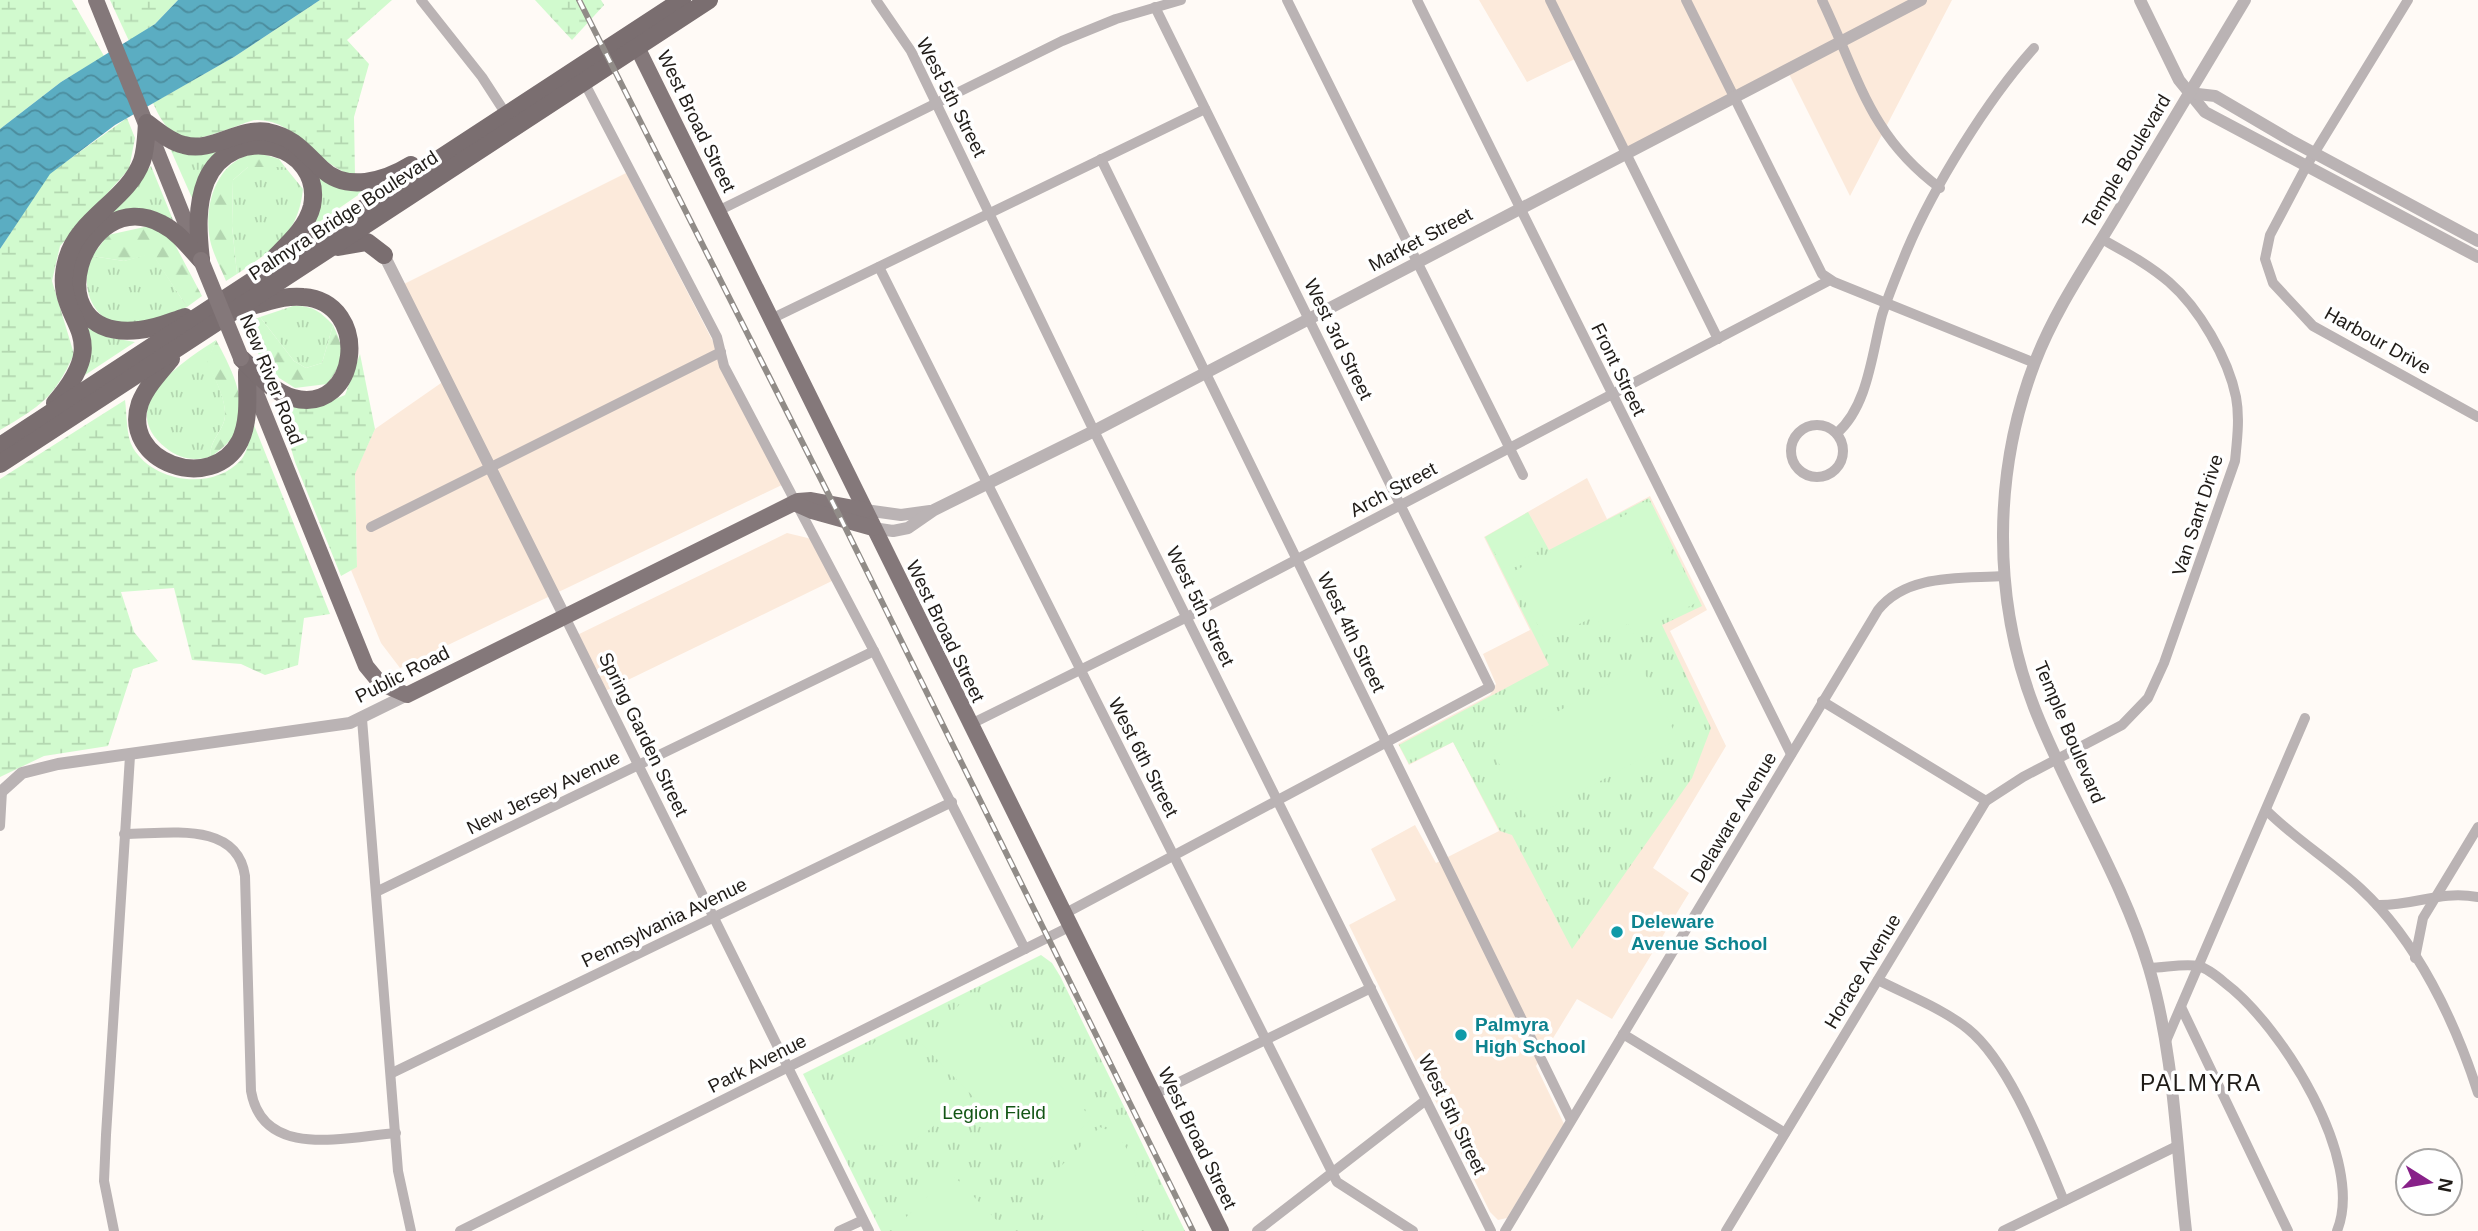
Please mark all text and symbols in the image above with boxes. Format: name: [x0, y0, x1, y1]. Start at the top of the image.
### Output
street label: West 5th Street: [913, 34, 991, 161]
street label: West Broad Street: [653, 47, 740, 196]
street label: Temple Boulevard: [2078, 91, 2175, 232]
street label: Palmyra Bridge Boulevard: [245, 147, 442, 284]
street label: Market Street: [1365, 203, 1476, 275]
street label: West 3rd Street: [1300, 275, 1377, 404]
street label: Harbour Drive: [2321, 303, 2435, 378]
street label: New River Road: [236, 311, 307, 447]
street label: Front Street: [1587, 320, 1650, 420]
street label: Van Sant Drive: [2168, 452, 2227, 579]
street label: Arch Street: [1346, 458, 1441, 521]
street label: West 5th Street: [1162, 543, 1239, 670]
street label: West Broad Street: [902, 557, 989, 706]
street label: West 4th Street: [1313, 569, 1390, 696]
street label: Public Road: [352, 642, 453, 707]
street label: Spring Garden Street: [595, 649, 693, 820]
street label: Temple Boulevard: [2030, 658, 2109, 806]
street label: West 6th Street: [1105, 694, 1183, 821]
street label: New Jersey Avenue: [463, 746, 623, 839]
street label: Delaware Avenue: [1686, 748, 1781, 886]
street label: Pennsylvania Avenue: [578, 873, 750, 972]
street label: Horace Avenue: [1820, 910, 1905, 1032]
place label: Deleware Avenue School: [1631, 911, 1768, 954]
marker: Deleware Avenue School: [1609, 924, 1625, 940]
place label: Palmyra High School: [1475, 1014, 1586, 1057]
marker: Palmyra High School: [1453, 1027, 1469, 1043]
street label: Park Avenue: [705, 1030, 810, 1097]
street label: West 5th Street: [1414, 1051, 1491, 1178]
street label: West Broad Street: [1154, 1064, 1241, 1213]
district label: PALMYRA: [2140, 1070, 2262, 1096]
park label: Legion Field: [942, 1102, 1046, 1123]
north arrow: [2394, 1147, 2464, 1217]
text: N: [2434, 1176, 2457, 1194]

